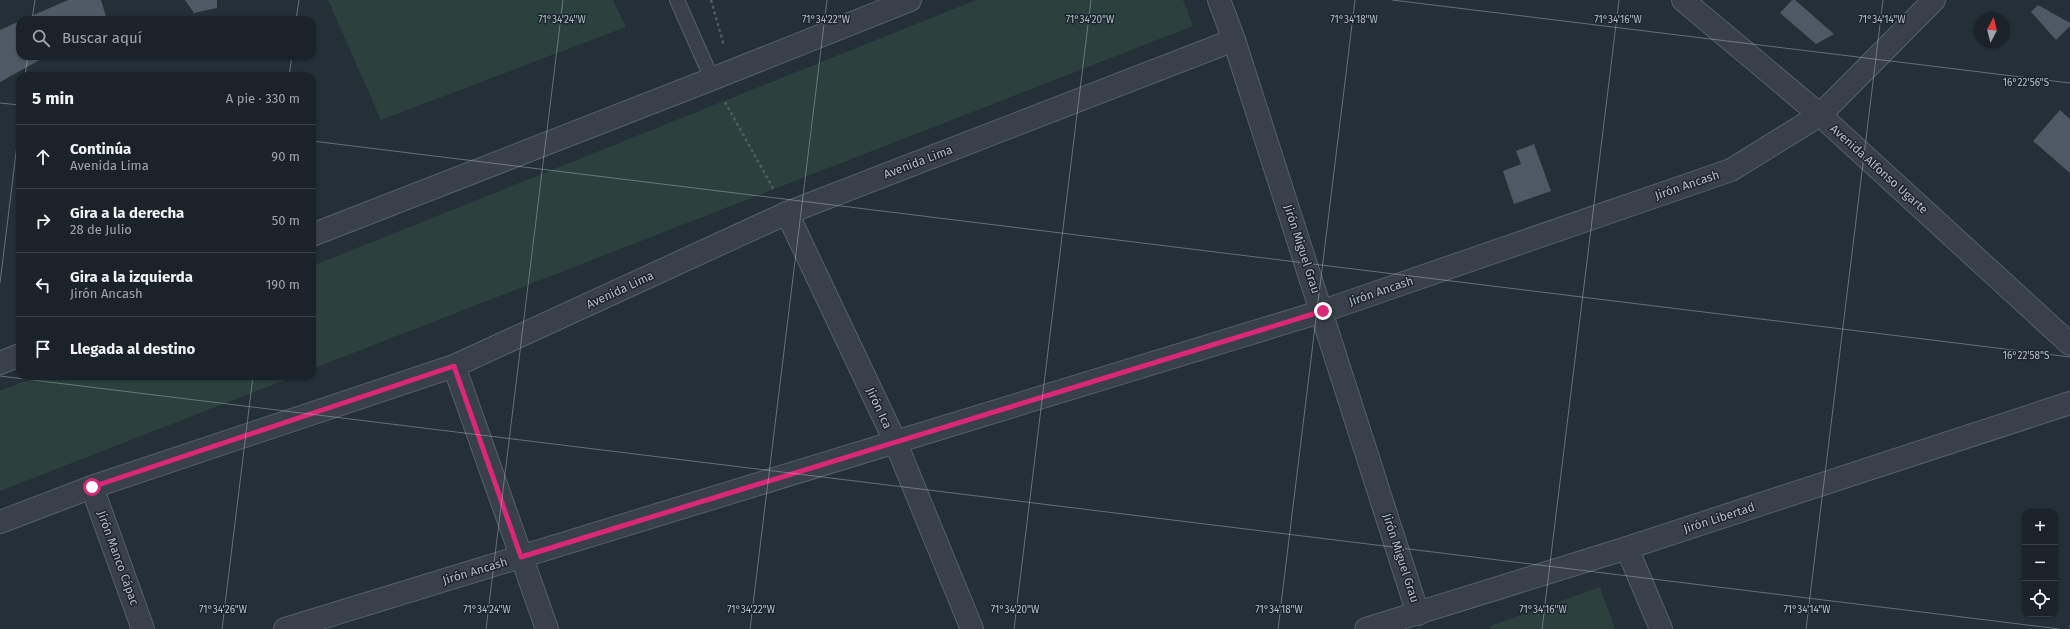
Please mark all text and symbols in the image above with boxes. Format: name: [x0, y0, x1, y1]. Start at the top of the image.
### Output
north arrow: [1974, 12, 2010, 48]
text: 71°34'24"W: [538, 14, 586, 26]
text: 71°34'22"W: [802, 14, 851, 26]
text: 71°34'20"W: [1066, 14, 1115, 26]
text: 71°34'18"W: [1330, 14, 1379, 26]
text: 71°34'16"W: [1594, 14, 1642, 26]
text: 71°34'14"W: [1858, 14, 1906, 26]
search box: [16, 16, 316, 60]
icon: search: [30, 27, 52, 49]
text: Buscar aquí: [62, 29, 142, 47]
text: 16°22'56"S: [2003, 77, 2050, 89]
text: 5 min: [32, 88, 74, 109]
text: A pie · 330 m: [226, 91, 300, 106]
street label: Avenida Alfonso Ugarte: [1827, 121, 1931, 217]
text: Continúa: [70, 140, 131, 158]
street label: Avenida Lima: [882, 142, 954, 182]
icon: ahead: [32, 146, 54, 168]
text: 90 m: [271, 149, 300, 164]
text: Avenida Lima: [70, 158, 149, 173]
street label: Jirón Ancash: [1653, 167, 1721, 203]
street label: Jirón Miguel Grau: [1281, 203, 1323, 295]
text: Gira a la derecha: [70, 204, 184, 222]
icon: right: [32, 210, 54, 232]
text: 50 m: [272, 213, 300, 228]
text: 28 de Julio: [70, 222, 132, 237]
text: Gira a la izquierda: [70, 268, 193, 286]
street label: Avenida Lima: [584, 268, 656, 312]
street label: Jirón Ancash: [1347, 273, 1415, 309]
icon: left: [32, 274, 54, 296]
text: 190 m: [266, 277, 300, 292]
text: Jirón Ancash: [70, 286, 143, 301]
route end: [1314, 302, 1332, 320]
icon: arrive: [32, 338, 54, 360]
text: Llegada al destino: [70, 340, 195, 358]
text: 16°22'58"S: [2003, 350, 2050, 362]
street label: Jirón Ica: [863, 385, 895, 431]
route start: [83, 478, 101, 496]
street label: Jirón Libertad: [1682, 500, 1756, 536]
street label: Jirón Manco Cápac: [94, 509, 142, 607]
map controls: [2022, 509, 2058, 617]
button: +: [2022, 509, 2058, 545]
street label: Jirón Miguel Grau: [1380, 512, 1422, 604]
button: −: [2022, 545, 2058, 581]
street label: Jirón Ancash: [441, 554, 509, 588]
button: locate: [2022, 581, 2058, 617]
text: 71°34'26"W: [199, 604, 248, 616]
text: 71°34'24"W: [463, 604, 511, 616]
text: 71°34'22"W: [727, 604, 776, 616]
text: 71°34'20"W: [991, 604, 1040, 616]
text: 71°34'18"W: [1255, 604, 1304, 616]
text: 71°34'16"W: [1519, 604, 1567, 616]
text: 71°34'14"W: [1783, 604, 1831, 616]

